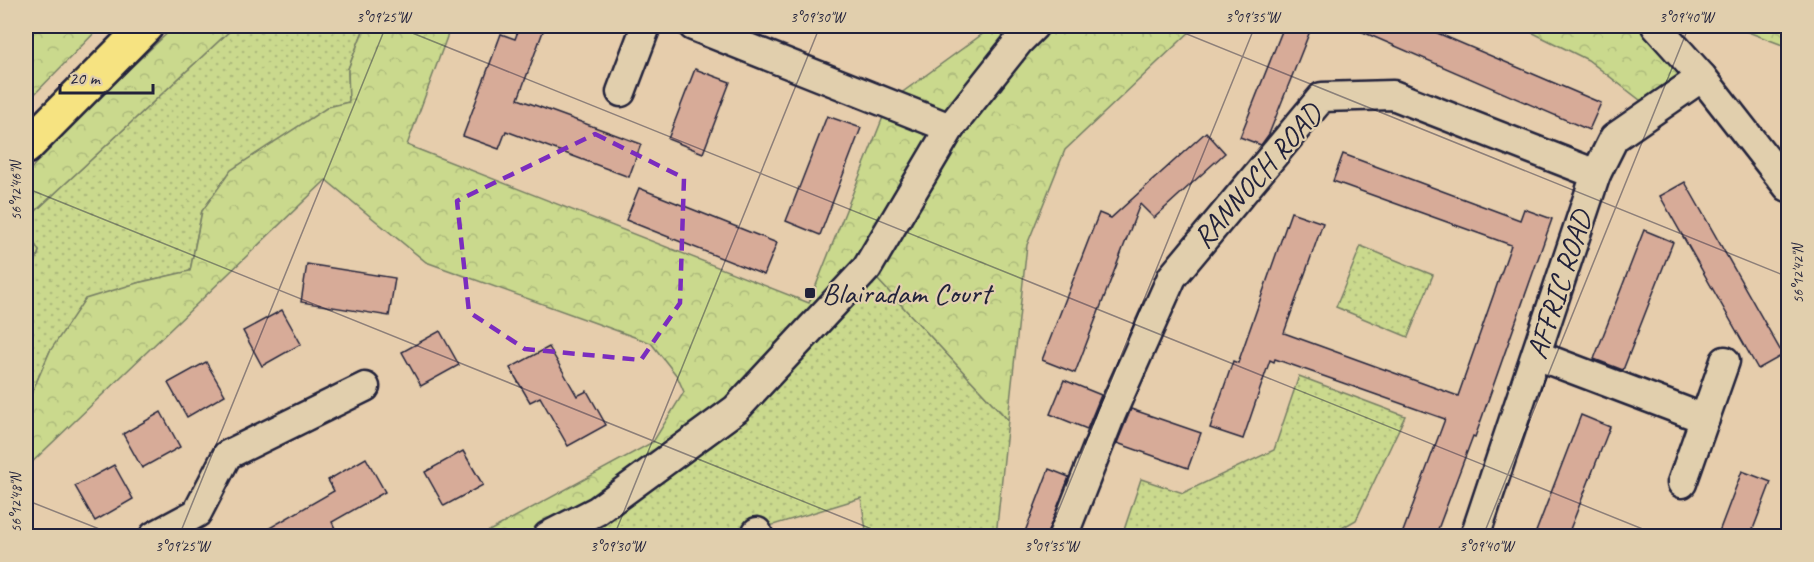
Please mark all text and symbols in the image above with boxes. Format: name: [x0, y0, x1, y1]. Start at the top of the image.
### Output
text: 3°09'25"W: [356, 8, 413, 27]
text: 3°09'30"W: [790, 8, 847, 27]
text: 3°09'35"W: [1225, 8, 1282, 27]
text: 3°09'40"W: [1659, 8, 1716, 27]
scale bar: [60, 57, 153, 95]
text: 20 m: [69, 67, 102, 89]
street label: RANNOCH ROAD: [1184, 94, 1332, 256]
text: 56°12'46"N: [7, 158, 26, 221]
street label: AFFRIC ROAD: [1517, 204, 1602, 364]
text: 56°12'42"N: [1789, 241, 1808, 304]
place label: Blairadam Court: [822, 274, 994, 312]
marker: Blairadam Court: [803, 286, 817, 300]
text: 56°12'48"N: [7, 470, 26, 533]
text: 3°09'25"W: [155, 537, 212, 556]
text: 3°09'30"W: [590, 537, 647, 556]
text: 3°09'35"W: [1024, 537, 1081, 556]
text: 3°09'40"W: [1459, 537, 1516, 556]

